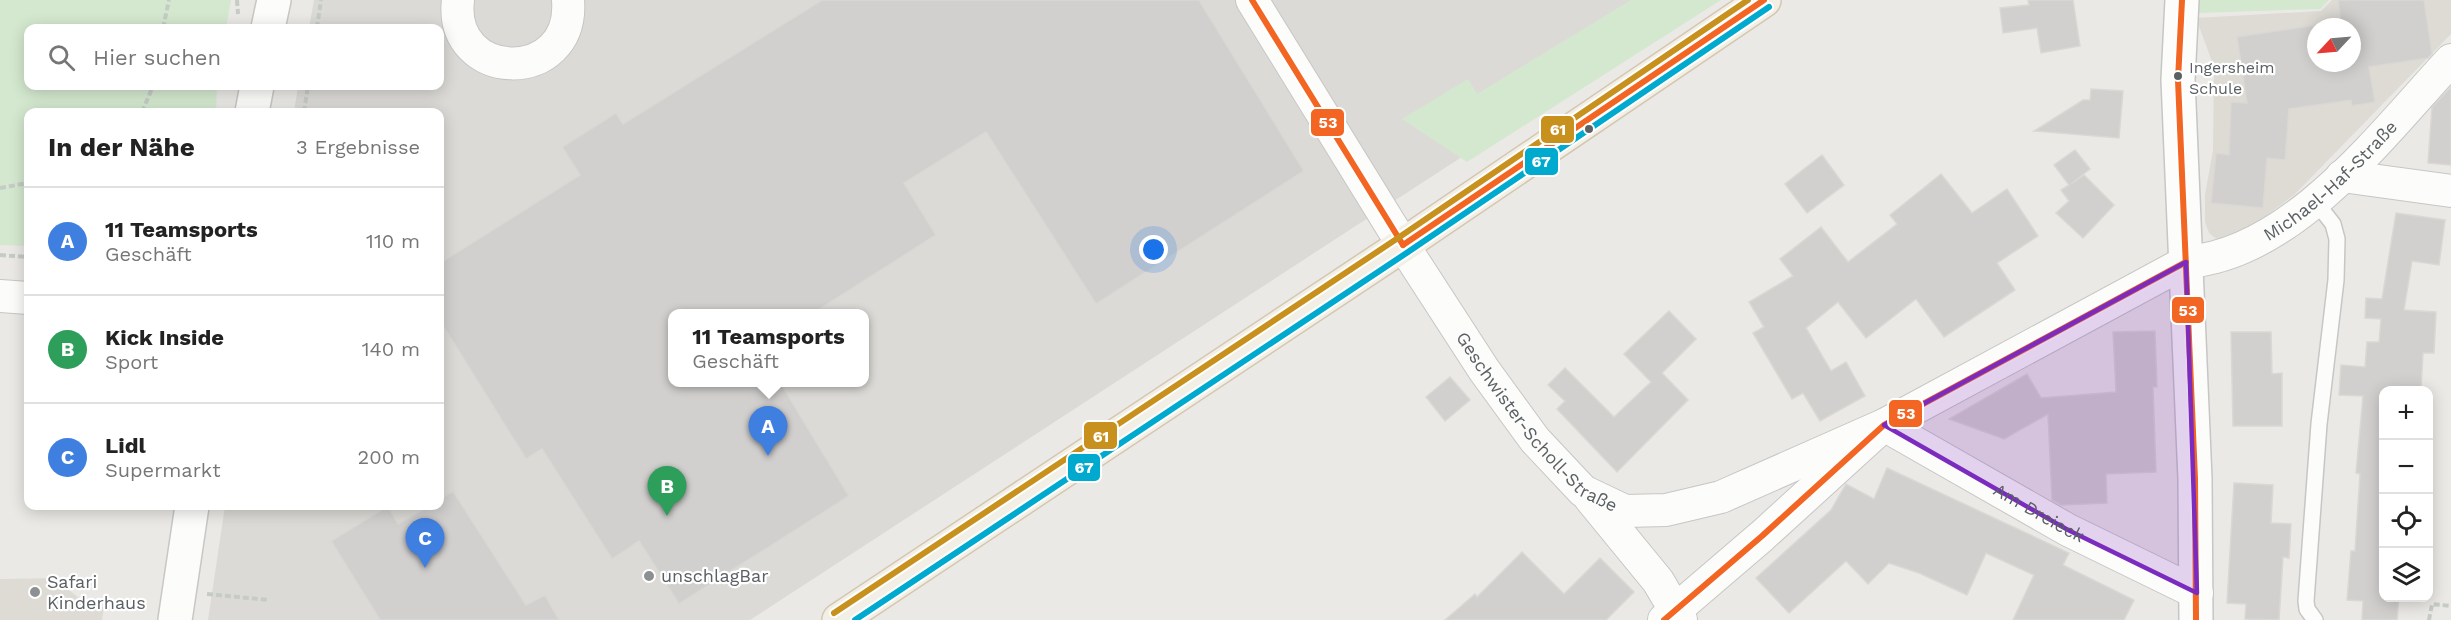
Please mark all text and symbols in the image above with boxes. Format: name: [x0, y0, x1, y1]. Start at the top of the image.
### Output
north arrow: [2307, 18, 2361, 72]
search box: [24, 24, 444, 90]
icon: search: [45, 41, 78, 74]
text: Hier suchen: [93, 45, 221, 70]
place label: Ingersheim Schule: [2189, 58, 2275, 98]
marker: Ingersheim Schule: [2172, 70, 2184, 82]
line badge: 53: [1310, 108, 1345, 137]
text: 53: [1319, 113, 1337, 132]
line badge: 61: [1540, 115, 1575, 144]
street label: Michael-Haf-Straße: [2259, 116, 2401, 245]
text: 61: [1550, 120, 1566, 139]
unlabelled marker: [1583, 123, 1595, 135]
text: In der Nähe: [48, 132, 195, 162]
text: 3 Ergebnisse: [296, 135, 420, 159]
line badge: 67: [1524, 147, 1559, 176]
text: 67: [1531, 152, 1551, 171]
text: 11 Teamsports: [105, 217, 258, 242]
text: A: [61, 229, 74, 253]
text: 110 m: [366, 229, 420, 253]
your location: [1139, 235, 1168, 264]
text: Geschäft: [105, 242, 192, 266]
line badge: 53: [2171, 296, 2205, 324]
text: 53: [2179, 301, 2197, 320]
popup: [668, 309, 869, 387]
text: 11 Teamsports: [692, 324, 845, 349]
text: Kick Inside: [105, 325, 224, 350]
street label: Geschwister-Scholl-Straße: [1452, 328, 1621, 516]
text: B: [61, 337, 74, 361]
text: 140 m: [362, 337, 420, 361]
text: Geschäft: [692, 349, 779, 373]
text: Sport: [105, 350, 158, 374]
map controls: [2379, 386, 2433, 602]
button: +: [2379, 386, 2433, 440]
line badge: 53: [1888, 399, 1923, 428]
text: 53: [1897, 404, 1915, 423]
pin: A: [748, 406, 788, 456]
line badge: 61: [1083, 421, 1118, 450]
text: 61: [1093, 427, 1109, 446]
text: Lidl: [105, 433, 146, 458]
button: −: [2379, 440, 2433, 494]
text: C: [61, 445, 74, 469]
text: 200 m: [358, 445, 420, 469]
line badge: 67: [1067, 453, 1101, 482]
text: Supermarkt: [105, 458, 221, 482]
text: 67: [1074, 458, 1094, 477]
pin: B: [648, 466, 686, 516]
street label: Am Dreieck: [1990, 479, 2088, 546]
button: locate: [2379, 494, 2433, 548]
pin: C: [406, 518, 444, 568]
button: layers: [2379, 548, 2433, 602]
place label: unschlagBar: [661, 565, 769, 586]
marker: unschlagBar: [642, 569, 656, 583]
place label: Safari Kinderhaus: [47, 571, 146, 613]
marker: Safari Kinderhaus: [28, 585, 42, 599]

